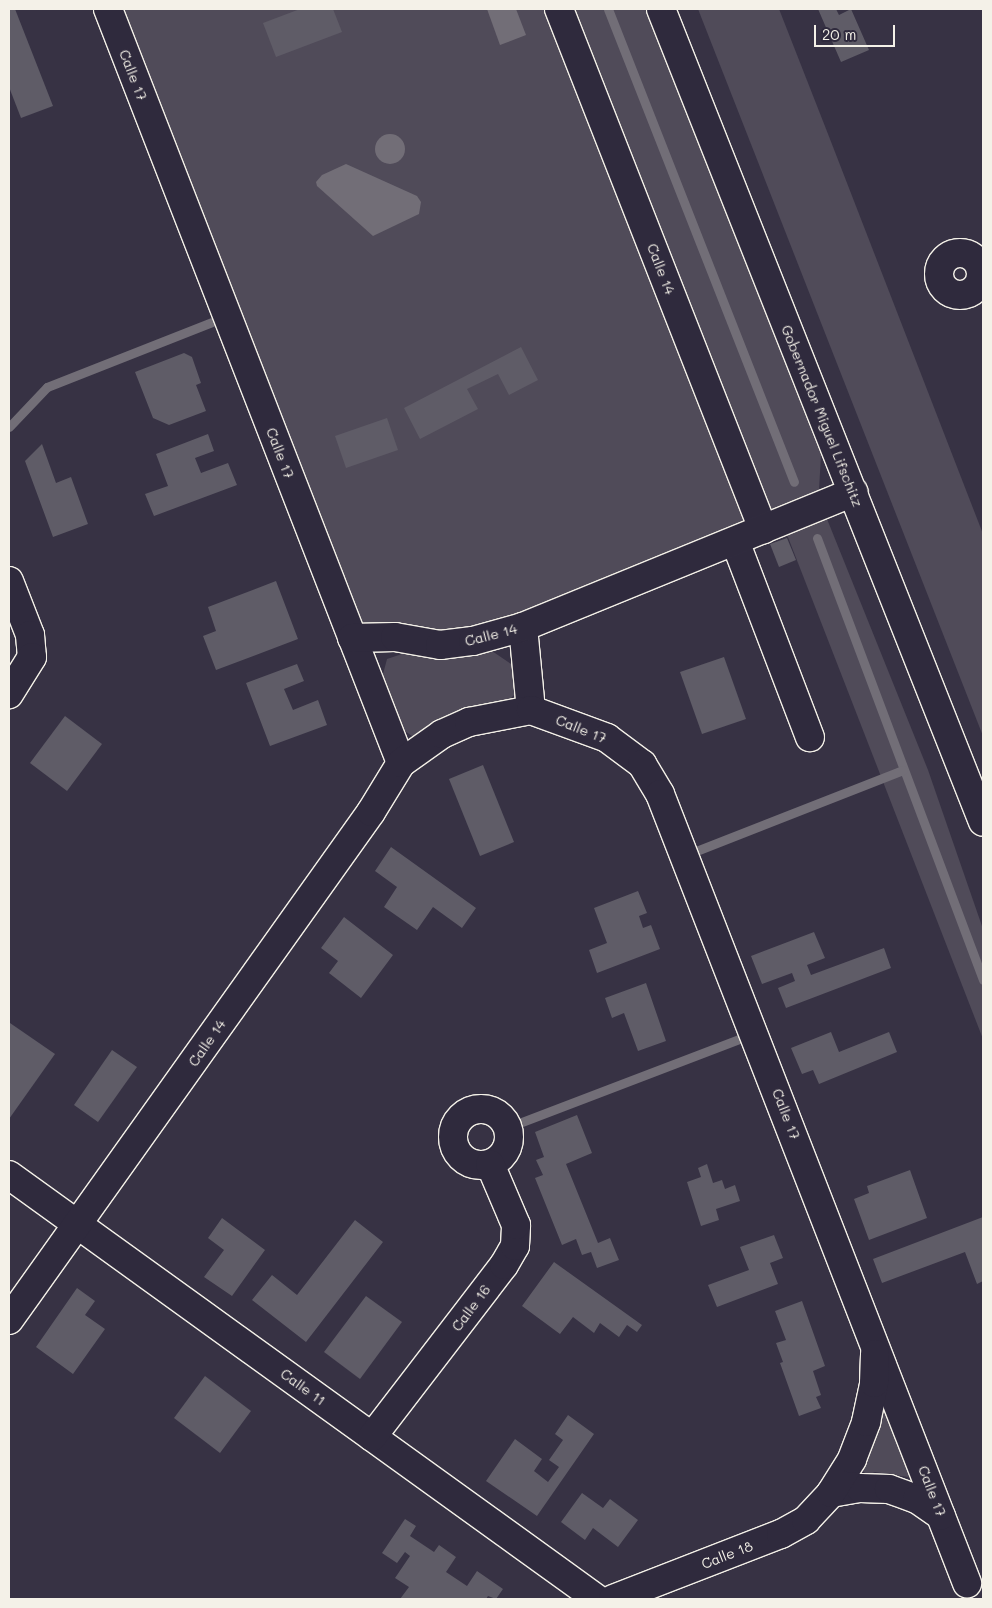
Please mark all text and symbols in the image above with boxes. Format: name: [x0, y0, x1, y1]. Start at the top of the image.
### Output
scale bar: [817, 15, 898, 47]
text: 20 m: [822, 24, 856, 44]
street label: Calle 17: [116, 47, 150, 103]
street label: Calle 14: [644, 241, 678, 297]
street label: Gobernador Miguel Lifschitz: [778, 323, 866, 509]
street label: Calle 17: [263, 425, 297, 481]
street label: Calle 14: [463, 620, 519, 650]
street label: Calle 17: [553, 711, 609, 747]
street label: Calle 14: [185, 1016, 229, 1070]
street label: Calle 17: [769, 1086, 803, 1142]
street label: Calle 16: [448, 1282, 494, 1334]
street label: Calle 11: [277, 1365, 329, 1409]
street label: Calle 17: [915, 1463, 949, 1519]
street label: Calle 18: [699, 1538, 755, 1572]

